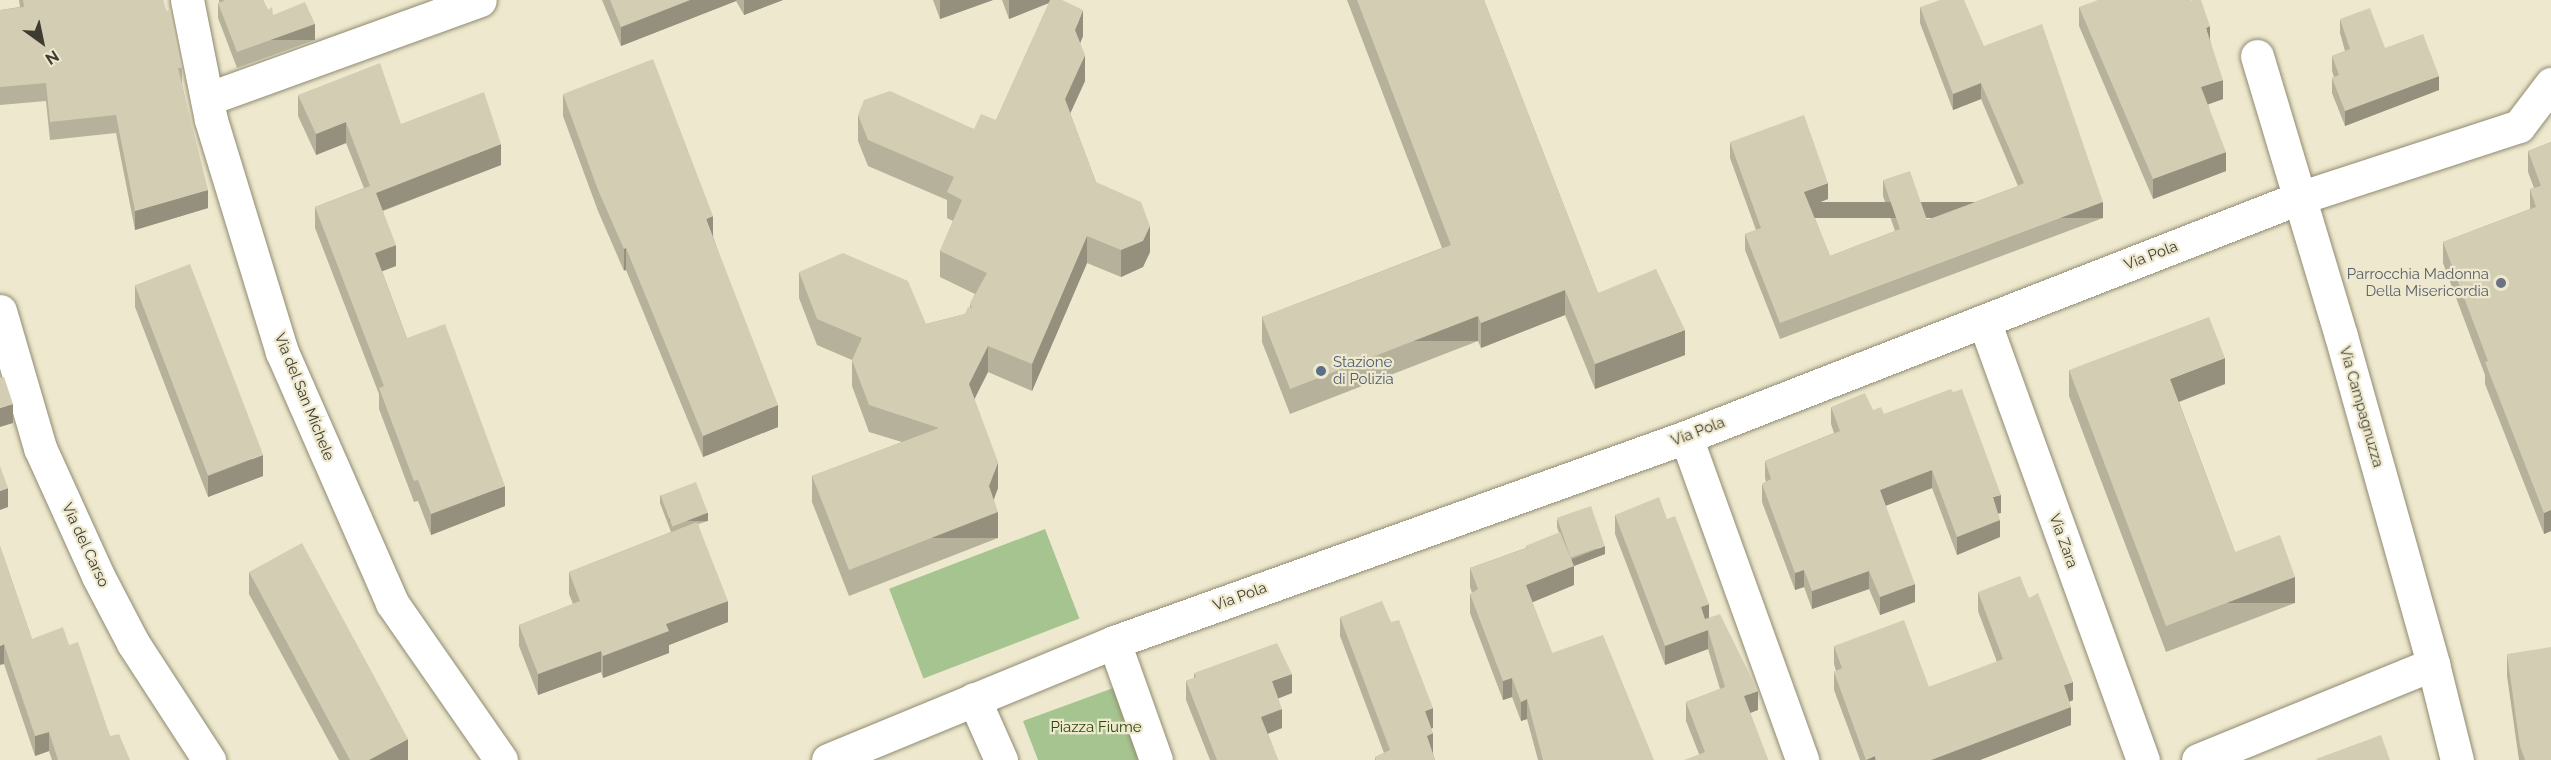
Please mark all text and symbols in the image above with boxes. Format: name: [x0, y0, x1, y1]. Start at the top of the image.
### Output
north arrow: [12, 12, 72, 72]
text: N: [42, 46, 62, 69]
street label: Via Pola: [2122, 238, 2180, 274]
place label: Parrocchia Madonna Della Misericordia: [2347, 265, 2489, 300]
marker: Parrocchia Madonna Della Misericordia: [2494, 276, 2508, 290]
street label: Via del San Michele: [270, 330, 338, 464]
street label: Via Campagnuzza: [2335, 344, 2387, 470]
place label: Stazione di Polizia: [1333, 353, 1394, 388]
marker: Stazione di Polizia: [1314, 364, 1328, 378]
street label: Via Pola: [1669, 414, 1727, 450]
street label: Via del Carso: [58, 500, 112, 590]
street label: Via Zara: [2045, 511, 2081, 571]
street label: Via Pola: [1211, 579, 1269, 615]
park label: Piazza Fiume: [1050, 719, 1142, 737]

